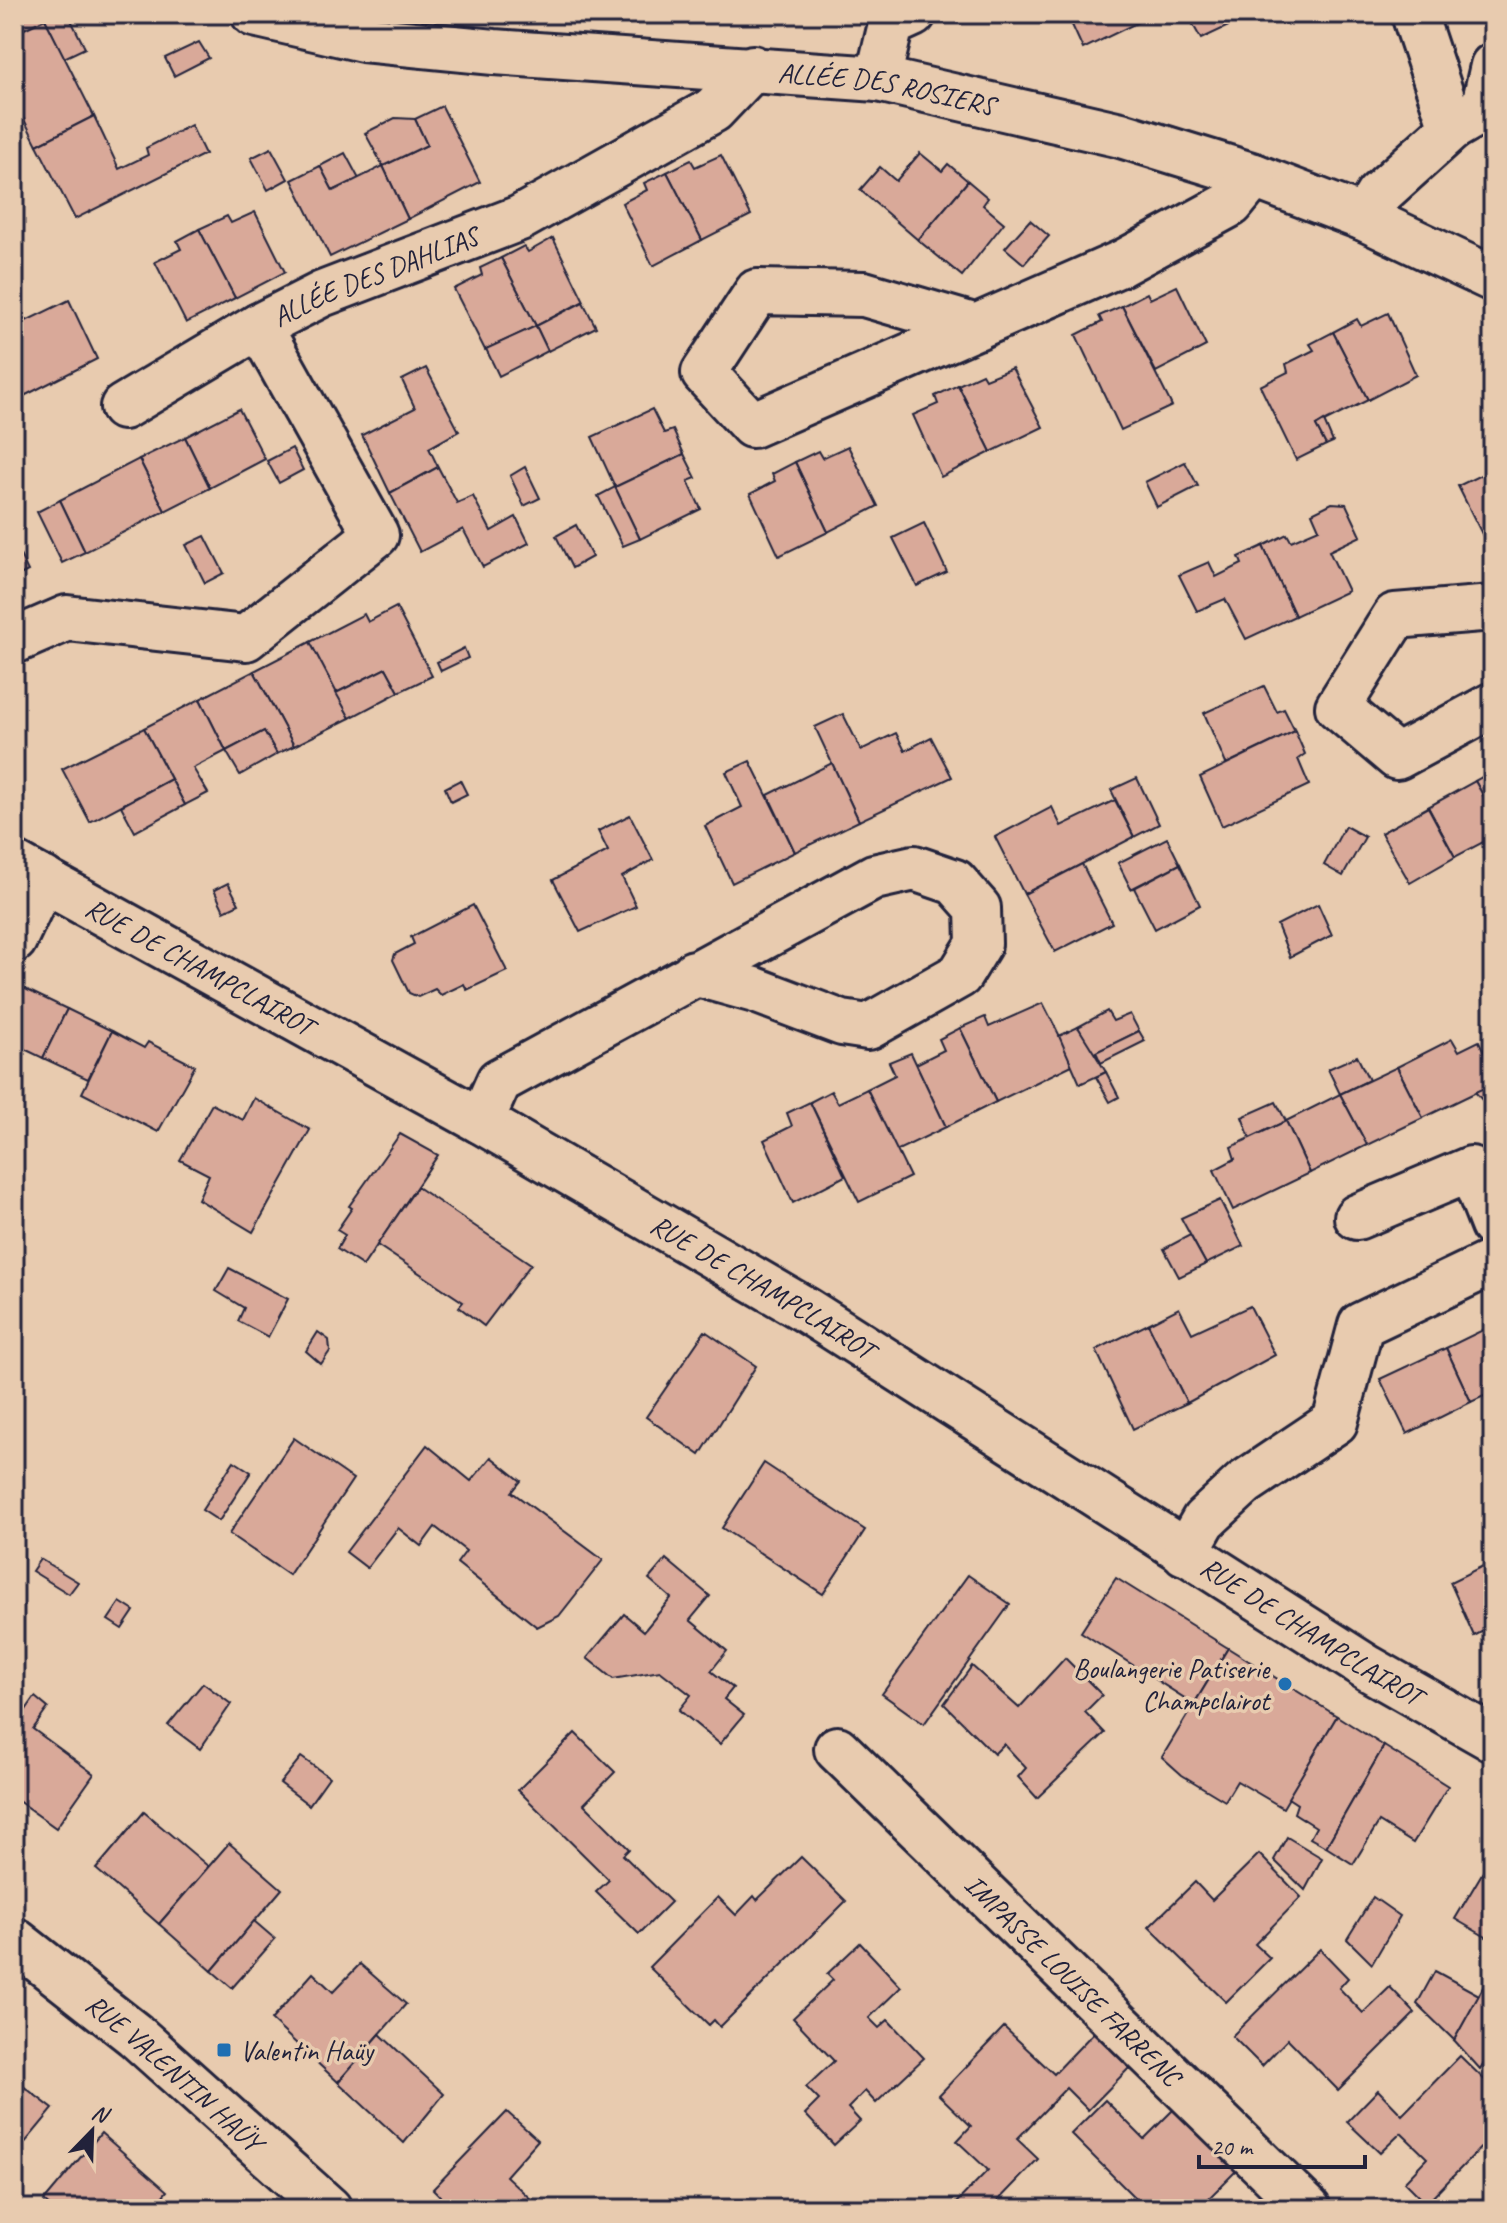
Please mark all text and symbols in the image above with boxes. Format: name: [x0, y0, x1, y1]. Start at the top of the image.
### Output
street label: ALLÉE DES ROSIERS: [777, 55, 1002, 124]
street label: ALLÉE DES DAHLIAS: [266, 217, 487, 334]
street label: RUE DE CHAMPCLAIROT: [80, 890, 325, 1046]
street label: RUE DE CHAMPCLAIROT: [645, 1206, 887, 1370]
street label: RUE DE CHAMPCLAIROT: [1194, 1549, 1434, 1716]
place label: Boulangerie Patiserie Champclairot: [1073, 1651, 1272, 1718]
marker: Boulangerie Patiserie Champclairot: [1276, 1675, 1294, 1693]
street label: IMPASSE LOUISE FARRENC: [958, 1866, 1191, 2095]
street label: RUE VALENTIN HAÜY: [78, 1987, 268, 2157]
place label: Valentin Haüy: [240, 2033, 375, 2068]
marker: Valentin Haüy: [215, 2041, 233, 2059]
north arrow: [52, 2091, 132, 2171]
scale bar: [1199, 2119, 1365, 2169]
text: 20 m: [1211, 2132, 1254, 2162]

